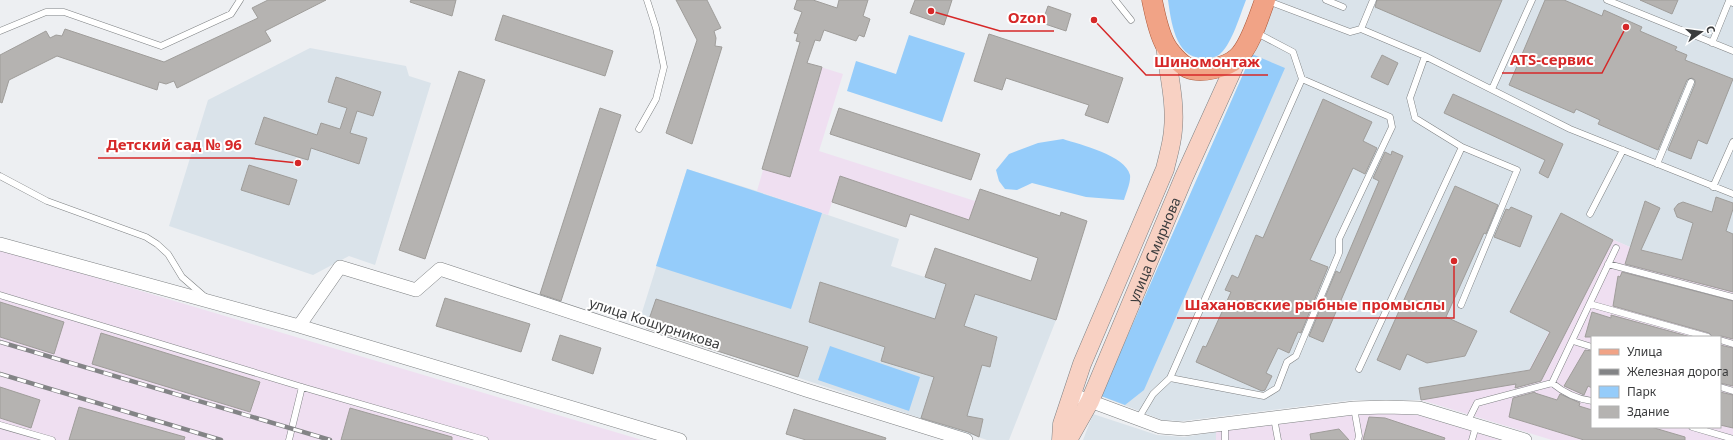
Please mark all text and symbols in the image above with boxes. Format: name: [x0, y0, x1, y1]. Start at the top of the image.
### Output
callout: Ozon: [1000, 4, 1054, 31]
text: Ozon: [1008, 7, 1046, 27]
north arrow: [1681, 12, 1721, 52]
text: С: [1703, 24, 1719, 35]
callout: ATS-сервис: [1502, 46, 1602, 73]
callout: Шиномонтаж: [1146, 48, 1268, 75]
text: ATS-сервис: [1510, 49, 1594, 69]
text: Шиномонтаж: [1154, 51, 1260, 71]
callout: Детский сад № 96: [98, 131, 250, 158]
text: Детский сад № 96: [106, 134, 242, 154]
street label: улица Смирнова: [1123, 194, 1184, 305]
callout: Шахановские рыбные промыслы: [1177, 291, 1454, 318]
street label: улица Кошурникова: [587, 293, 723, 353]
text: Шахановские рыбные промыслы: [1185, 294, 1445, 314]
legend: [1591, 336, 1721, 428]
text: Улица: [1627, 343, 1662, 360]
text: Железная дорога: [1627, 363, 1729, 380]
text: Парк: [1627, 383, 1657, 400]
text: Здание: [1627, 403, 1670, 420]

